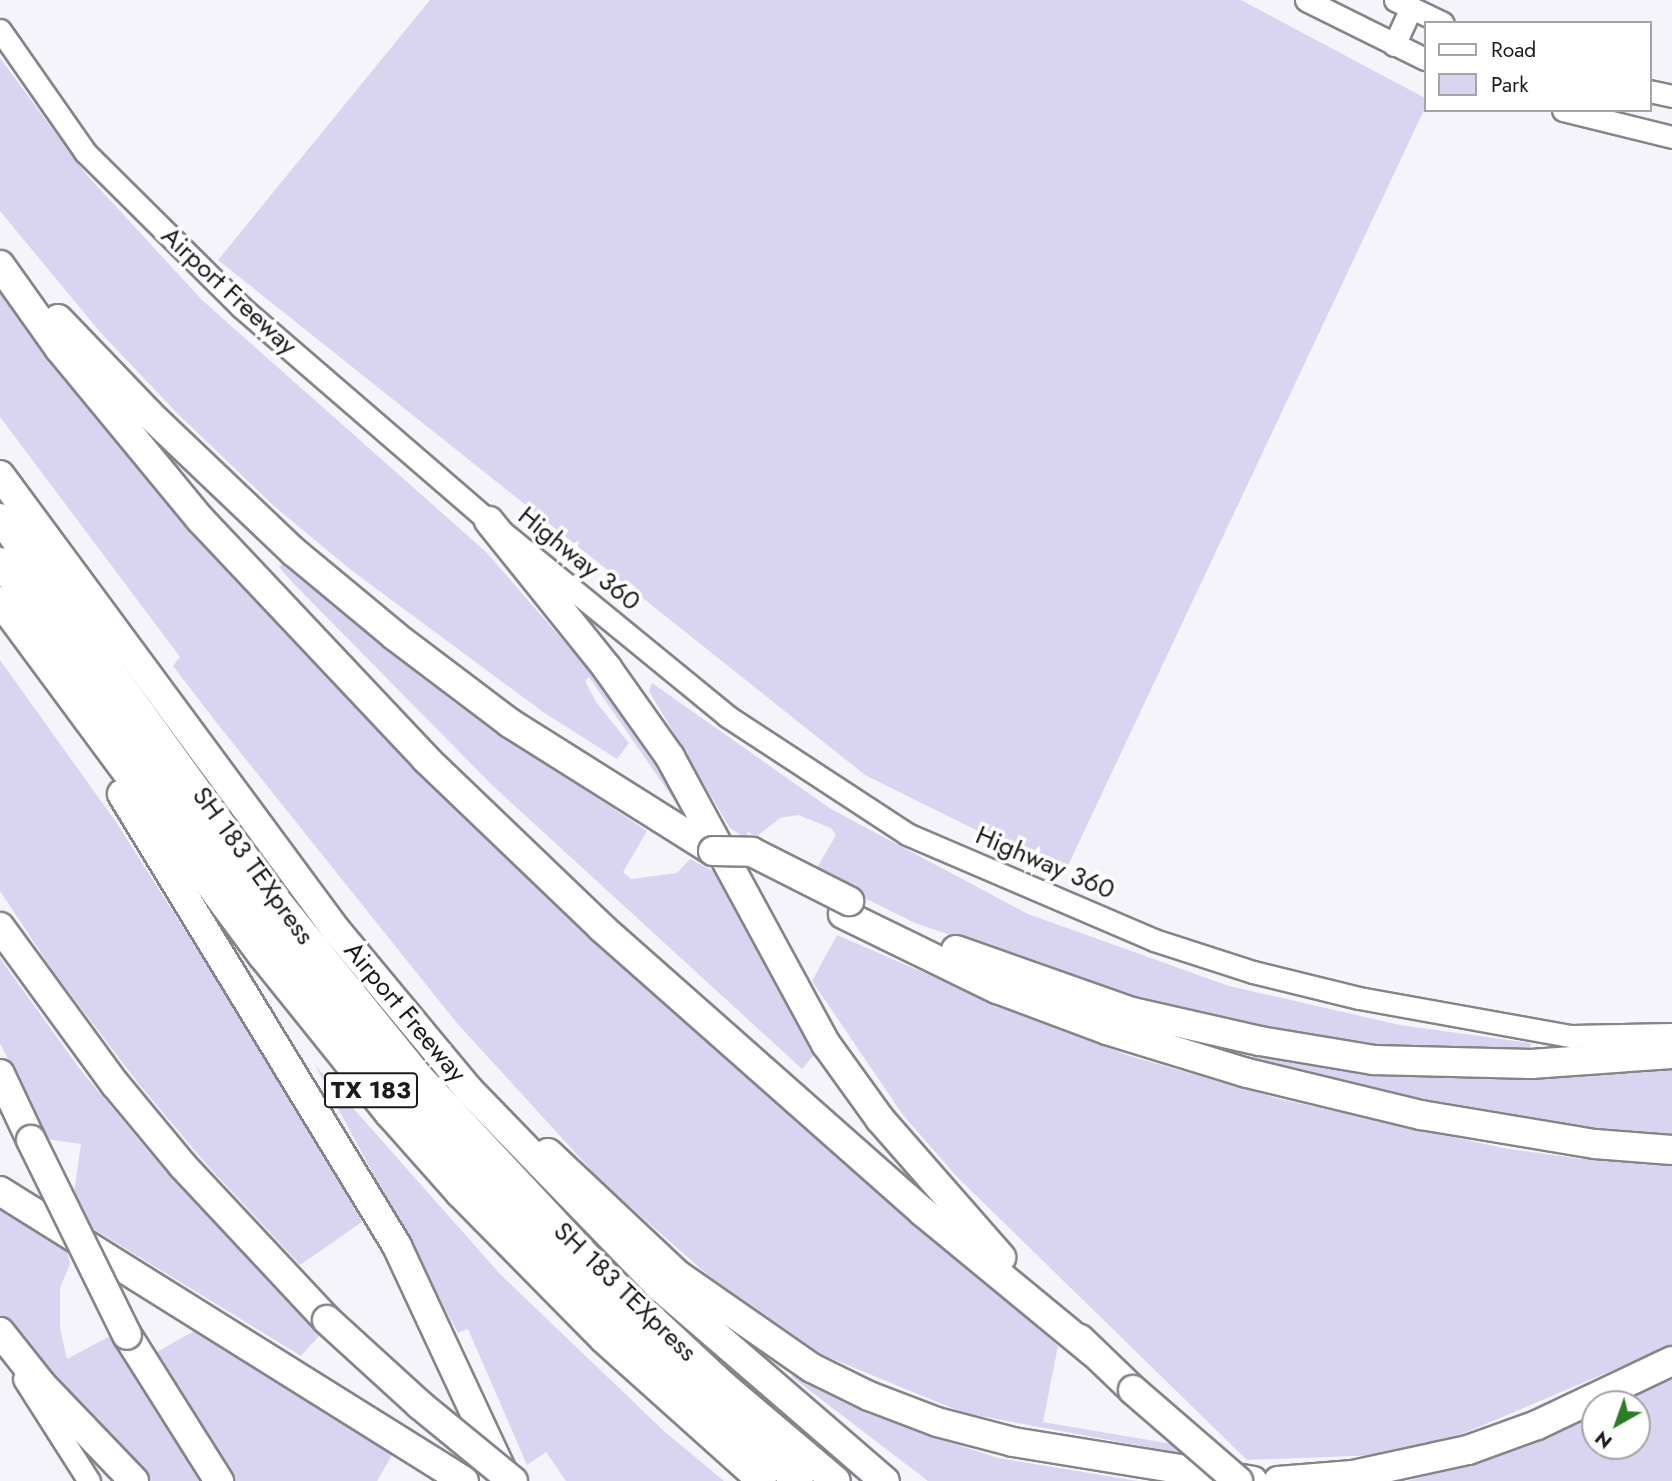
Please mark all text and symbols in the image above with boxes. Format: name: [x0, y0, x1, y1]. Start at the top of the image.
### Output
legend: [1424, 21, 1651, 112]
text: Road: [1491, 35, 1536, 65]
text: Park: [1491, 70, 1528, 100]
street label: Airport Freeway: [155, 220, 303, 362]
street label: Highway 360: [512, 500, 646, 618]
street label: SH 183 TEXpress: [185, 781, 321, 951]
street label: Highway 360: [971, 820, 1119, 906]
street label: Airport Freeway: [337, 935, 473, 1089]
road number: TX 183: [324, 1070, 418, 1110]
street label: SH 183 TEXpress: [547, 1216, 703, 1368]
north arrow: [1581, 1390, 1651, 1460]
text: N: [1589, 1425, 1618, 1455]

